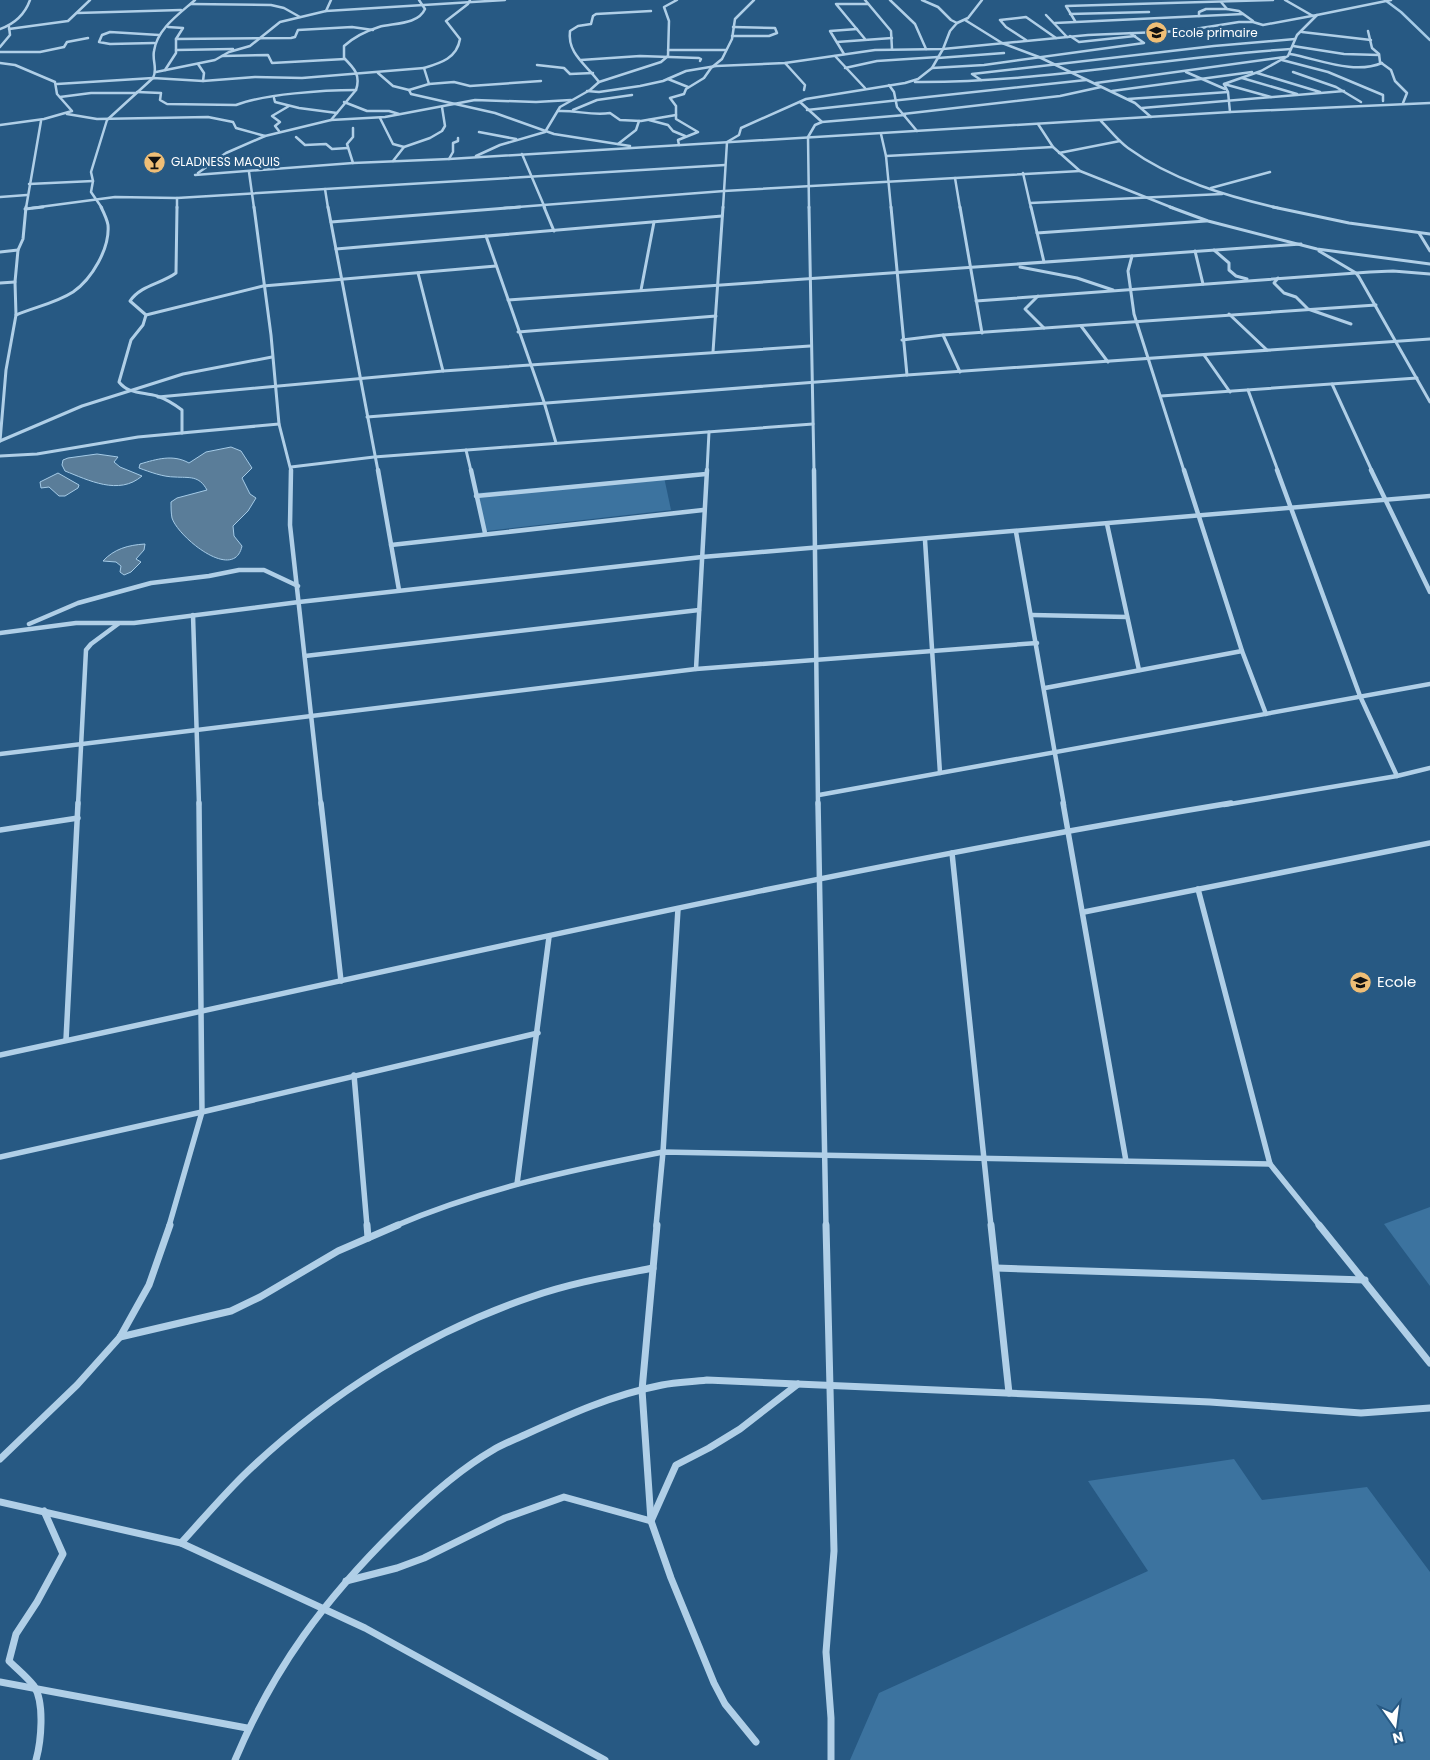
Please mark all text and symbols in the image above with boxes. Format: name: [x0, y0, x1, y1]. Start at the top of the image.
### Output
school or university icon: Ecole primaire: [1144, 21, 1168, 45]
place label: Ecole primaire: [1172, 24, 1258, 41]
bar icon: GLADNESS MAQUIS: [143, 150, 167, 174]
place label: GLADNESS MAQUIS: [171, 153, 280, 170]
school or university icon: Ecole: [1349, 970, 1373, 994]
place label: Ecole: [1377, 971, 1416, 992]
north arrow: [1370, 1700, 1420, 1750]
text: N: [1391, 1727, 1406, 1749]

